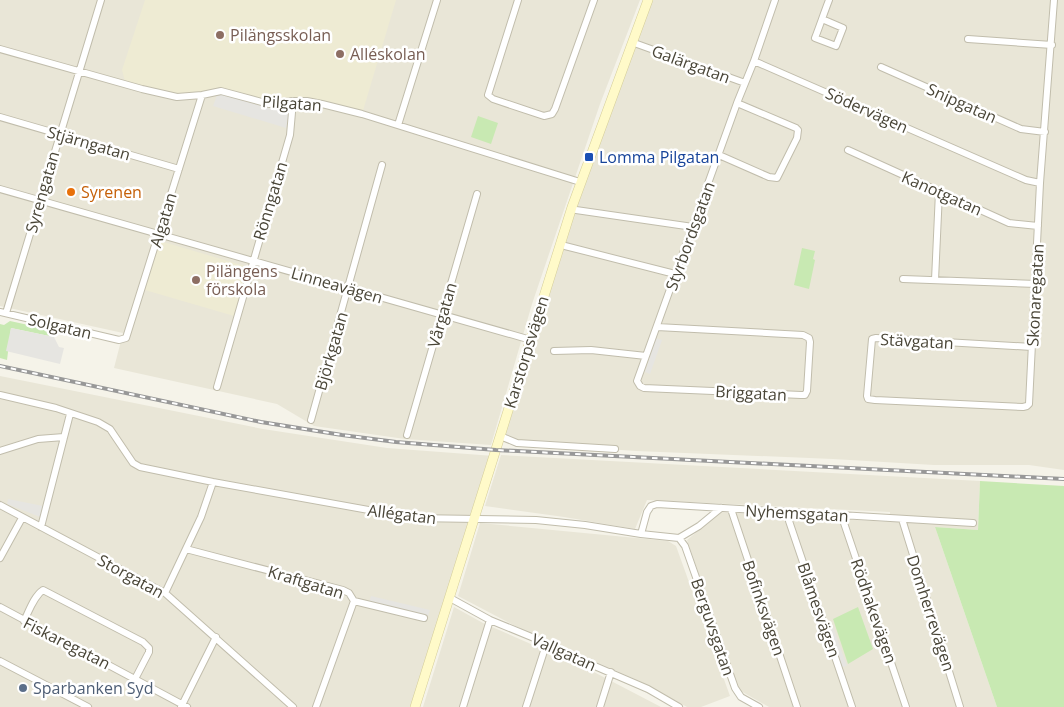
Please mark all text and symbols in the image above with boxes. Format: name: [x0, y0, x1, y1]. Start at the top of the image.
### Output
place label: Pilängsskolan: [230, 24, 331, 46]
marker: Pilängsskolan: [214, 29, 226, 41]
street label: Galärgatan: [649, 40, 733, 88]
place label: Alléskolan: [350, 43, 426, 65]
marker: Alléskolan: [334, 48, 346, 60]
street label: Snipgatan: [924, 78, 1000, 128]
street label: Södervägen: [822, 82, 912, 138]
street label: Pilgatan: [261, 90, 323, 116]
street label: Stjärngatan: [45, 121, 133, 165]
place label: Lomma Pilgatan: [599, 146, 719, 168]
street label: Syrengatan: [20, 149, 64, 235]
marker: Lomma Pilgatan: [583, 151, 595, 163]
street label: Rönngatan: [248, 159, 292, 243]
street label: Kanotgatan: [898, 165, 986, 221]
street label: Styrbordsgatan: [660, 178, 720, 294]
place label: Syrenen: [81, 181, 142, 203]
marker: Syrenen: [65, 186, 77, 198]
street label: Algatan: [144, 190, 182, 250]
street label: Skonaregatan: [1021, 243, 1049, 347]
place label: Pilängens förskola: [206, 260, 278, 300]
street label: Linneavägen: [289, 261, 385, 309]
marker: Pilängens förskola: [190, 274, 202, 286]
street label: Vårgatan: [422, 280, 462, 350]
street label: Karstorpsvägen: [498, 293, 554, 411]
street label: Solgatan: [26, 308, 94, 344]
street label: Björkgatan: [309, 309, 353, 393]
street label: Stävgatan: [880, 328, 954, 354]
street label: Briggatan: [715, 380, 787, 406]
street label: Allégatan: [366, 499, 438, 529]
street label: Nyhemsgatan: [745, 499, 849, 527]
street label: Storgatan: [94, 549, 168, 603]
street label: Domherrevägen: [902, 552, 960, 674]
street label: Rödhakevägen: [846, 556, 902, 666]
street label: Bofinksvägen: [737, 557, 791, 659]
street label: Kraftgatan: [265, 560, 347, 604]
street label: Blåmesvägen: [792, 560, 846, 660]
street label: Berguvsgatan: [686, 575, 740, 679]
street label: Fiskaregatan: [20, 612, 114, 674]
street label: Vallgatan: [528, 628, 600, 676]
place label: Sparbanken Syd: [33, 677, 153, 699]
marker: Sparbanken Syd: [17, 682, 29, 694]

